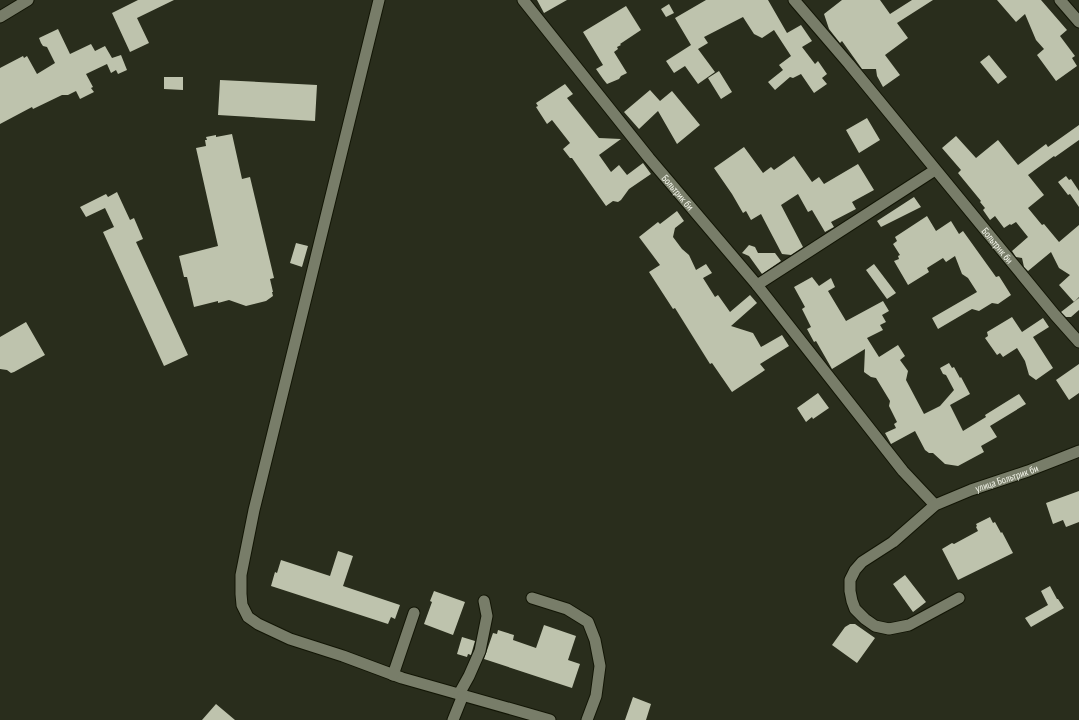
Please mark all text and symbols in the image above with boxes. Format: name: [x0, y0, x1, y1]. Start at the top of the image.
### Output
street label: Больтрик би: [659, 172, 697, 213]
street label: Больтрик би: [979, 225, 1016, 266]
street label: улица Больтрик би: [974, 462, 1040, 495]

